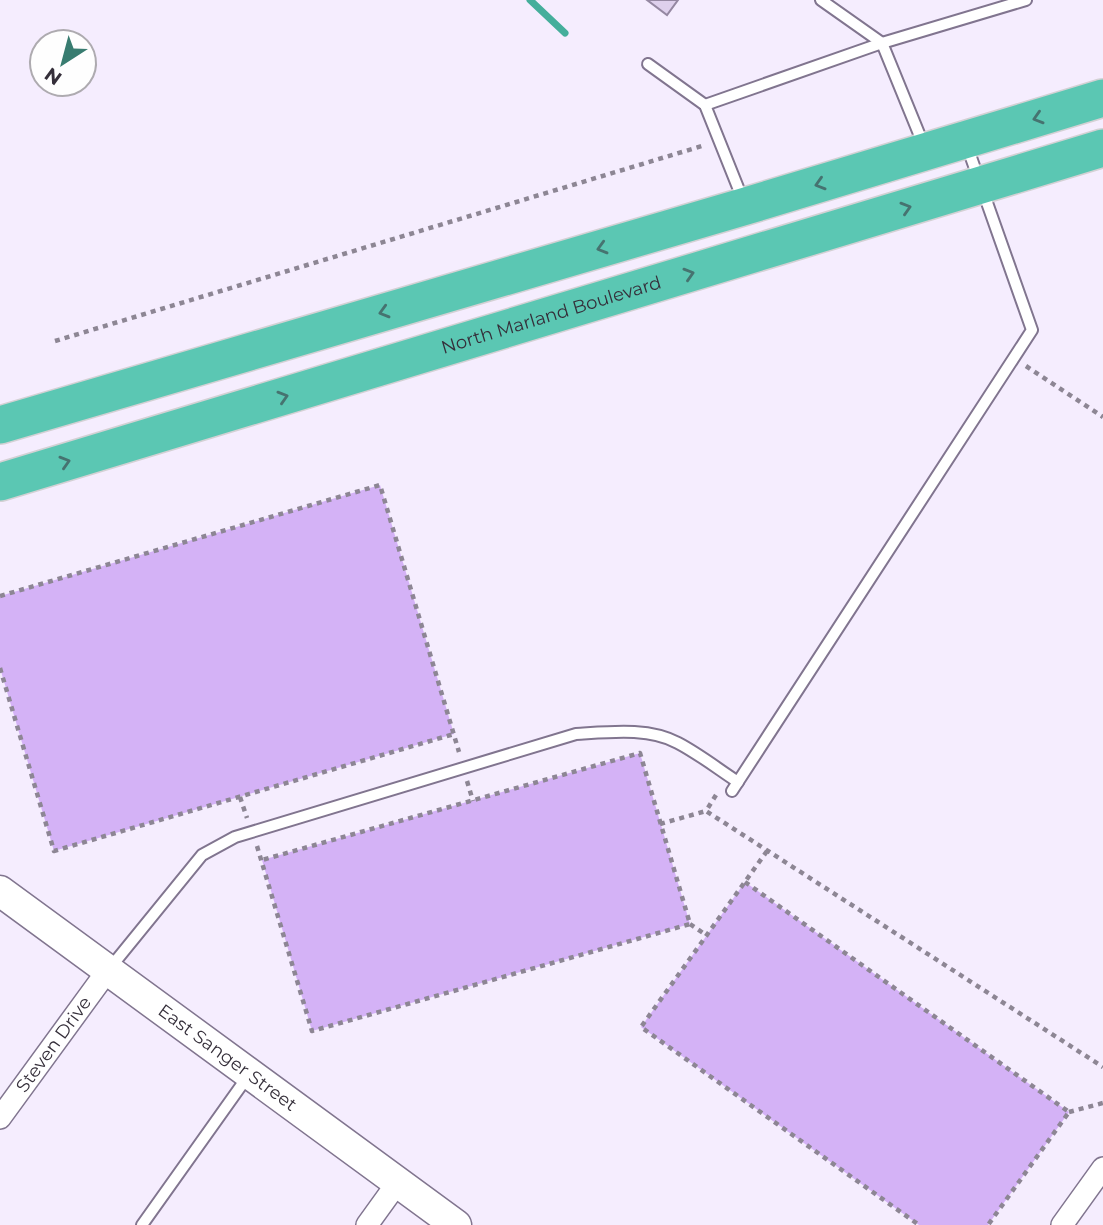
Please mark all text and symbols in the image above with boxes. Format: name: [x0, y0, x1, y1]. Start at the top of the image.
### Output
north arrow: [28, 28, 98, 98]
text: N: [40, 63, 66, 90]
one-way arrow: [1032, 109, 1044, 124]
one-way arrow: [814, 175, 826, 190]
one-way arrow: [900, 201, 912, 216]
one-way arrow: [596, 240, 608, 255]
one-way arrow: [682, 268, 694, 283]
street label: North Marland Boulevard: [439, 271, 664, 359]
one-way arrow: [378, 304, 390, 319]
one-way arrow: [277, 390, 289, 405]
one-way arrow: [59, 456, 71, 471]
street label: Steven Drive: [11, 992, 96, 1097]
street label: East Sanger Street: [154, 999, 301, 1116]

